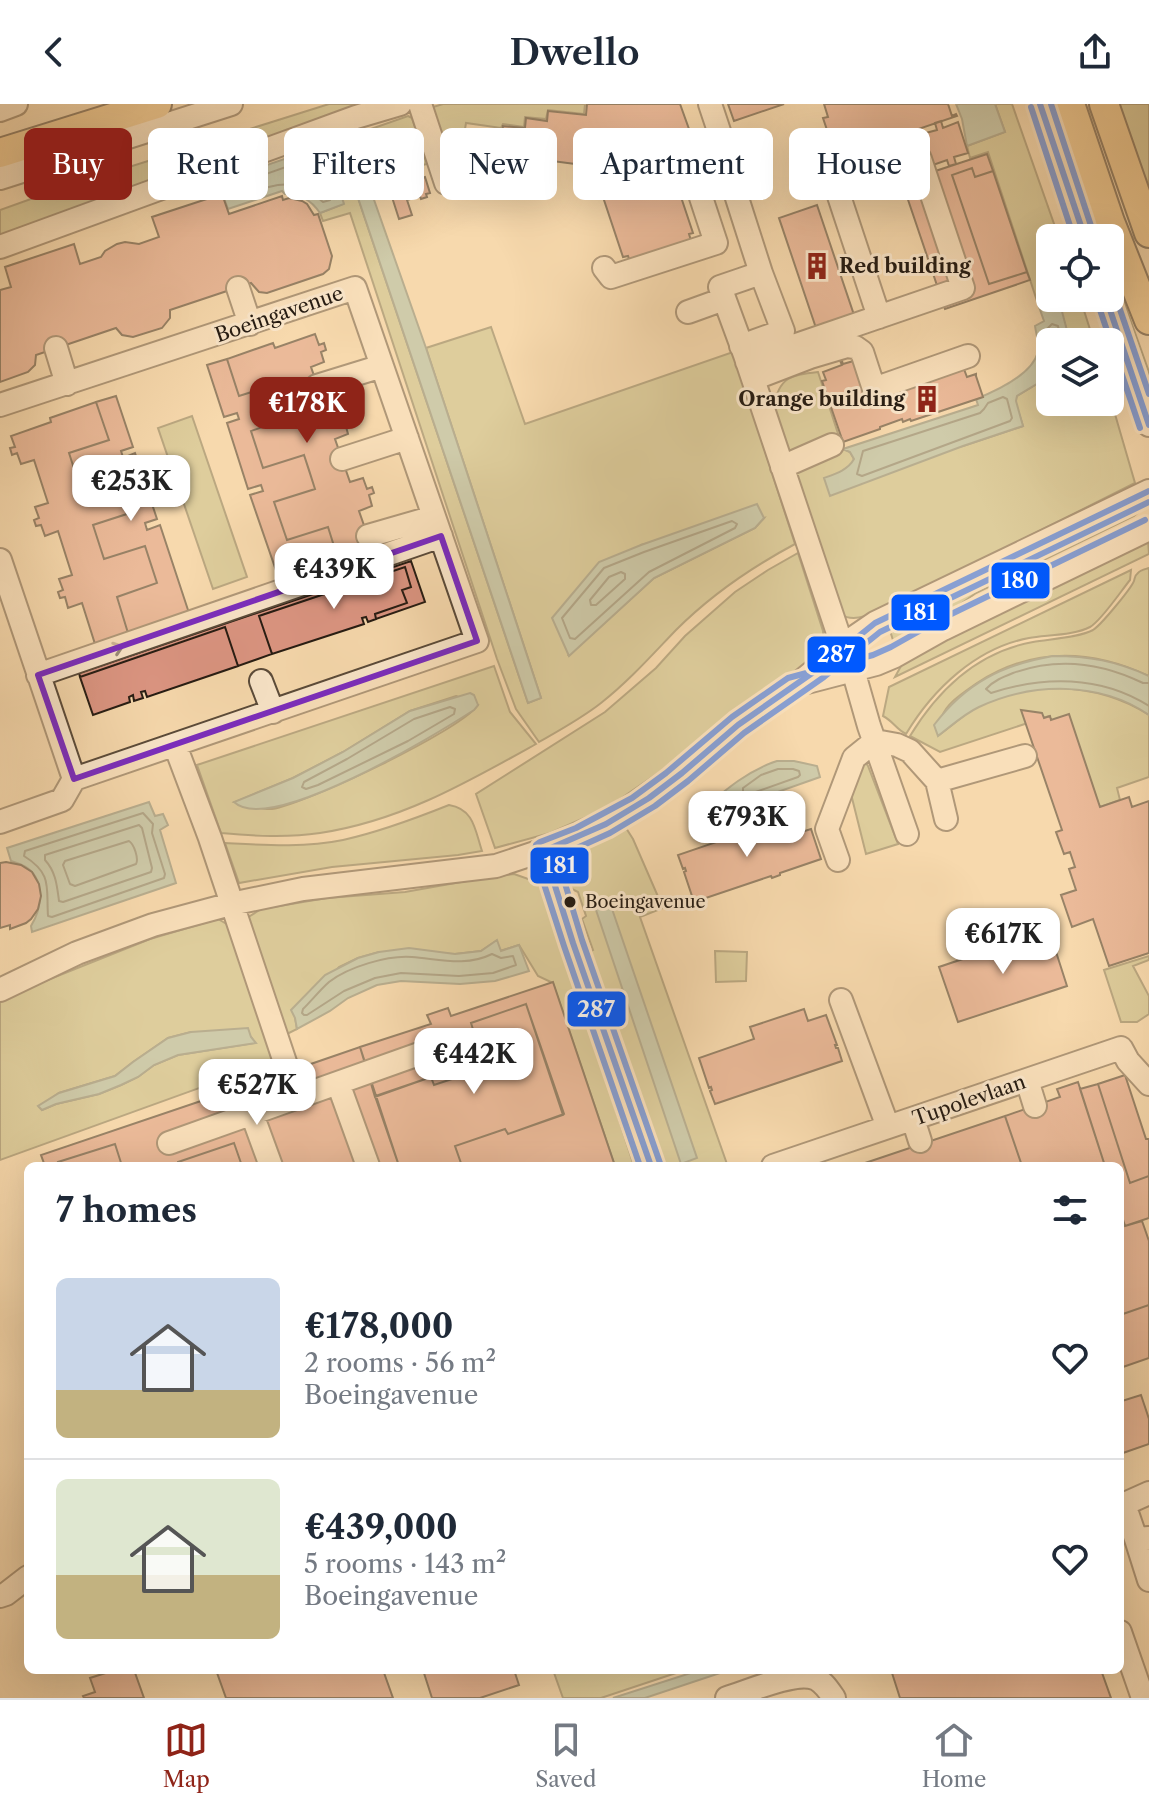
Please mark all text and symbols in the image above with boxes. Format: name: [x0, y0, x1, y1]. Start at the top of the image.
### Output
icon: back: [32, 30, 76, 74]
text: Dwello: [509, 30, 640, 74]
icon: share: [1073, 30, 1117, 74]
chip: Buy: [24, 128, 132, 200]
chip: Rent: [148, 128, 268, 200]
chip: Filters: [284, 128, 424, 200]
chip: New: [440, 128, 557, 200]
chip: Apartment: [573, 128, 773, 200]
chip: House: [789, 128, 930, 200]
map controls: [1036, 224, 1124, 416]
button: locate: [1036, 224, 1124, 312]
building icon: Red building: [802, 251, 832, 281]
place label: Red building: [839, 254, 971, 278]
street label: Boeingavenue: [212, 281, 346, 347]
button: layers: [1036, 328, 1124, 416]
pin: €178K: [251, 377, 363, 445]
building icon: Orange building: [912, 384, 942, 414]
text: €178K: [268, 387, 346, 419]
place label: Orange building: [738, 387, 905, 411]
pin: €253K: [75, 455, 187, 523]
text: €253K: [90, 465, 172, 497]
pin: €439K: [278, 543, 390, 611]
text: €439K: [293, 553, 375, 585]
line badge: 180: [990, 561, 1051, 600]
text: 180: [1001, 567, 1039, 594]
line badge: 181: [890, 593, 951, 632]
text: 181: [903, 599, 937, 626]
line badge: 287: [806, 635, 867, 674]
one-way arrow: [99, 641, 124, 656]
text: 287: [817, 641, 856, 668]
pin: €793K: [691, 791, 803, 859]
text: €793K: [706, 801, 788, 833]
line badge: 181: [529, 846, 590, 885]
text: 181: [543, 852, 577, 879]
place label: Boeingavenue: [585, 891, 706, 913]
marker: Boeingavenue: [562, 894, 578, 910]
pin: €617K: [947, 908, 1059, 976]
text: €617K: [964, 918, 1042, 950]
line badge: 287: [566, 990, 627, 1028]
text: 287: [577, 996, 616, 1023]
pin: €442K: [418, 1028, 530, 1096]
text: €442K: [432, 1038, 516, 1070]
pin: €527K: [201, 1059, 313, 1127]
text: €527K: [217, 1069, 297, 1101]
street label: Tupolevlaan: [909, 1069, 1029, 1131]
icon: filters: [1048, 1188, 1092, 1232]
text: 7 homes: [56, 1189, 197, 1231]
text: €178,000: [304, 1305, 453, 1347]
icon: home: [120, 1310, 216, 1406]
icon: heart: [1048, 1336, 1092, 1380]
text: 2 rooms · 56 m²: [304, 1347, 496, 1379]
text: Boeingavenue: [304, 1379, 478, 1411]
text: €439,000: [304, 1506, 458, 1548]
icon: home: [120, 1511, 216, 1607]
icon: heart: [1048, 1537, 1092, 1581]
text: 5 rooms · 143 m²: [304, 1548, 506, 1580]
text: Boeingavenue: [304, 1580, 478, 1612]
tab: Map: [163, 1718, 210, 1793]
tab: Saved: [535, 1718, 596, 1793]
tab: Home: [922, 1718, 986, 1793]

